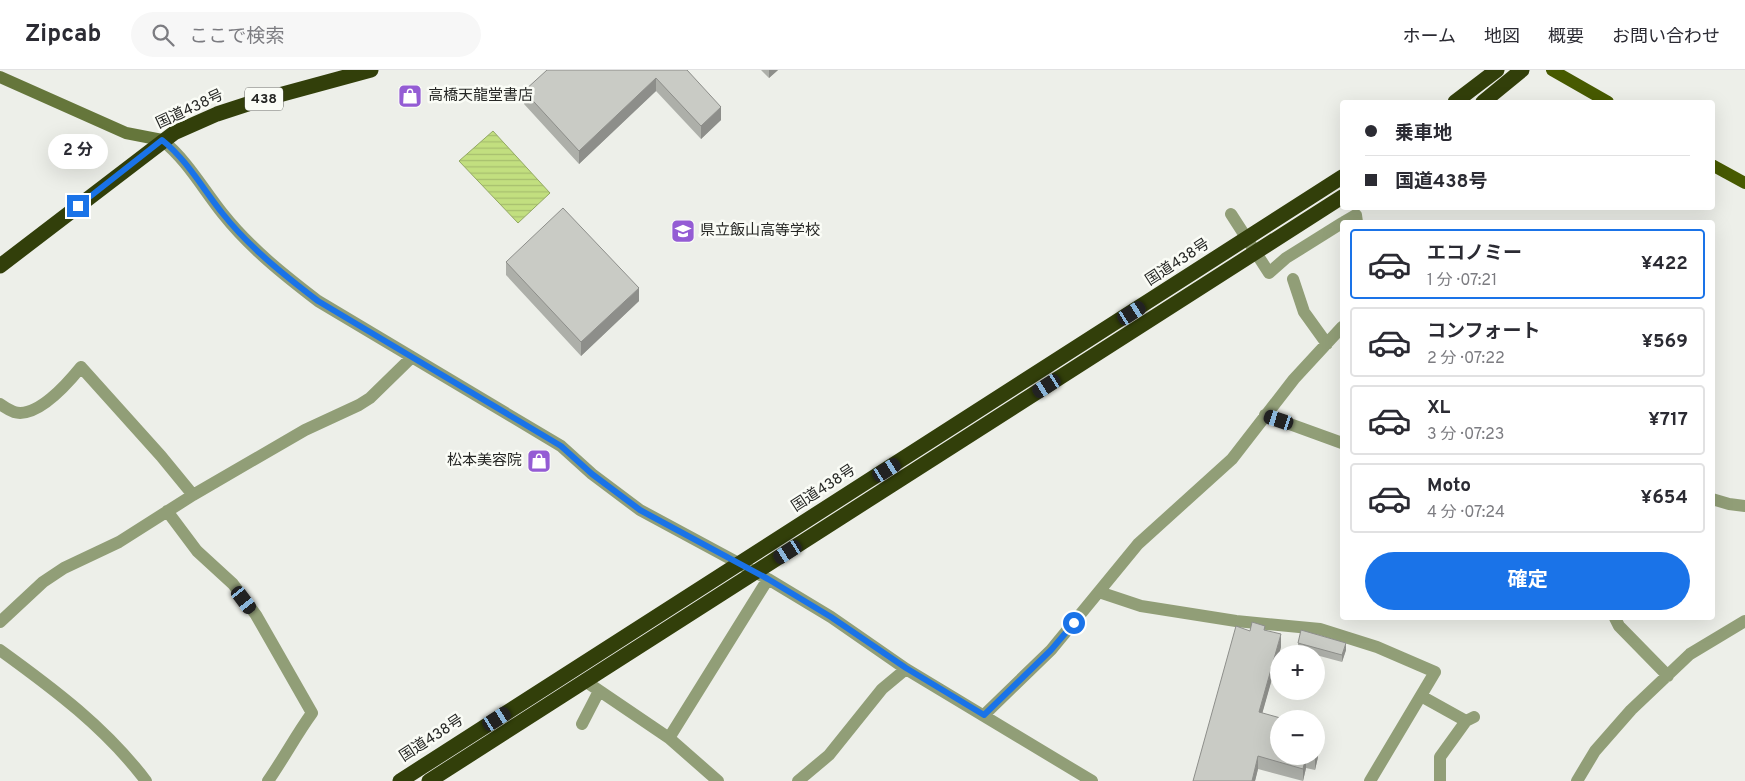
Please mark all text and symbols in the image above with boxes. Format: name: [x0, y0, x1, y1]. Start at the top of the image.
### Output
search box: [131, 12, 481, 57]
text: Zipcab: [25, 20, 101, 50]
icon: search: [149, 21, 177, 49]
text: ここで検索: [189, 25, 284, 49]
text: ホーム: [1403, 26, 1456, 49]
text: 地図: [1484, 26, 1520, 49]
text: 概要: [1548, 26, 1584, 49]
text: お問い合わせ: [1612, 26, 1720, 49]
shop icon: 高橋天龍堂書店: [397, 83, 423, 109]
street label: 国道438号: [153, 86, 227, 134]
place label: 高橋天龍堂書店: [428, 87, 533, 106]
road number: 438: [245, 88, 283, 110]
text: 乗車地: [1395, 122, 1452, 146]
callout: 2 分: [48, 134, 108, 168]
text: 2 分: [63, 141, 93, 161]
text: 国道438号: [1395, 170, 1488, 194]
route end: [67, 195, 89, 217]
school or university icon: 県立飯山高等学校: [670, 218, 696, 244]
place label: 県立飯山高等学校: [700, 222, 820, 241]
street label: 国道438号: [1142, 235, 1214, 291]
icon: car: [1367, 242, 1412, 287]
text: エコノミー: [1427, 242, 1522, 266]
text: ¥422: [1641, 252, 1688, 276]
text: 1 分 · 07:21: [1427, 271, 1497, 291]
car: [1115, 299, 1148, 327]
icon: car: [1367, 320, 1412, 365]
text: コンフォート: [1427, 320, 1540, 344]
text: ¥569: [1641, 330, 1688, 354]
text: 2 分 · 07:22: [1427, 349, 1505, 369]
car: [1030, 372, 1063, 400]
text: XL: [1427, 396, 1450, 420]
icon: car: [1367, 398, 1412, 443]
car: [1262, 408, 1295, 432]
text: ¥717: [1648, 408, 1688, 432]
text: 3 分 · 07:23: [1427, 425, 1504, 445]
shop icon: 松本美容院: [526, 448, 552, 474]
place label: 松本美容院: [447, 452, 522, 471]
car: [870, 456, 903, 484]
street label: 国道438号: [788, 461, 860, 517]
text: Moto: [1427, 474, 1471, 498]
icon: car: [1367, 476, 1412, 521]
text: ¥654: [1641, 486, 1688, 510]
text: 4 分 · 07:24: [1427, 503, 1505, 523]
car: [771, 538, 804, 566]
button: 確定: [1365, 552, 1690, 610]
car: [228, 584, 259, 616]
route start: [1063, 612, 1085, 634]
map controls: [1270, 645, 1325, 765]
button: +: [1270, 645, 1325, 700]
car: [480, 705, 513, 733]
button: −: [1270, 710, 1325, 765]
street label: 国道438号: [396, 711, 468, 767]

